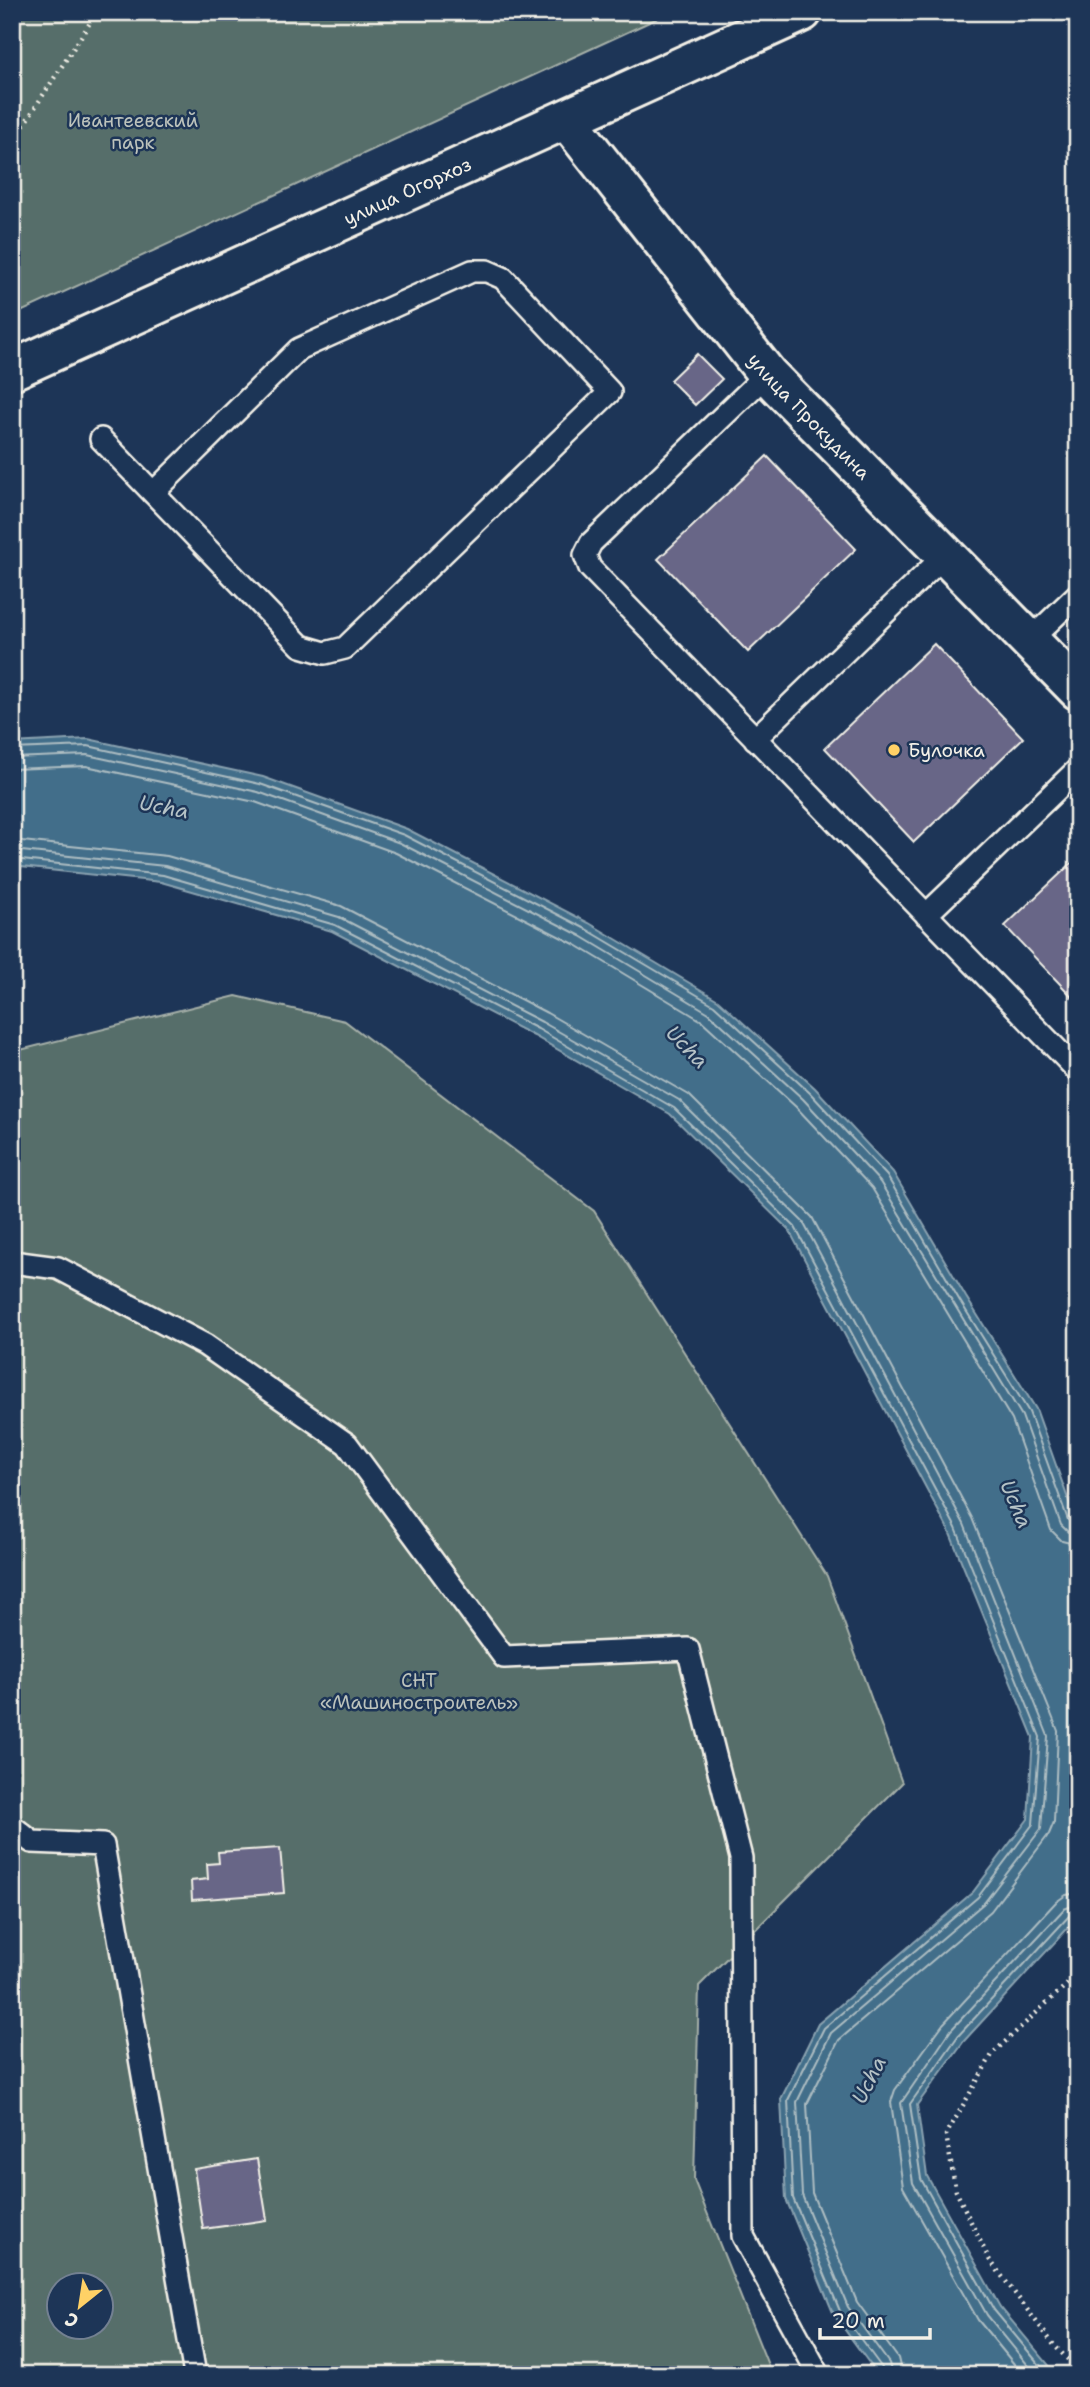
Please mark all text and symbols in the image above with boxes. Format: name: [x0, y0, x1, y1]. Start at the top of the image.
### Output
park label: Ивантеевский парк: [68, 108, 198, 155]
street label: улица Огорхоз: [340, 152, 475, 231]
street label: улица Прокудина: [742, 348, 876, 485]
place label: Булочка: [908, 738, 985, 763]
marker: Булочка: [886, 742, 902, 758]
water label: Ucha: [137, 788, 191, 826]
water label: Ucha: [659, 1019, 715, 1075]
water label: Ucha: [993, 1475, 1039, 1533]
park label: СНТ «Машиностроитель»: [320, 1668, 518, 1715]
water label: Ucha: [845, 2051, 893, 2109]
north arrow: [46, 2272, 116, 2342]
scale bar: [820, 2296, 931, 2340]
text: С: [60, 2307, 83, 2334]
text: 20 m: [831, 2307, 885, 2335]

